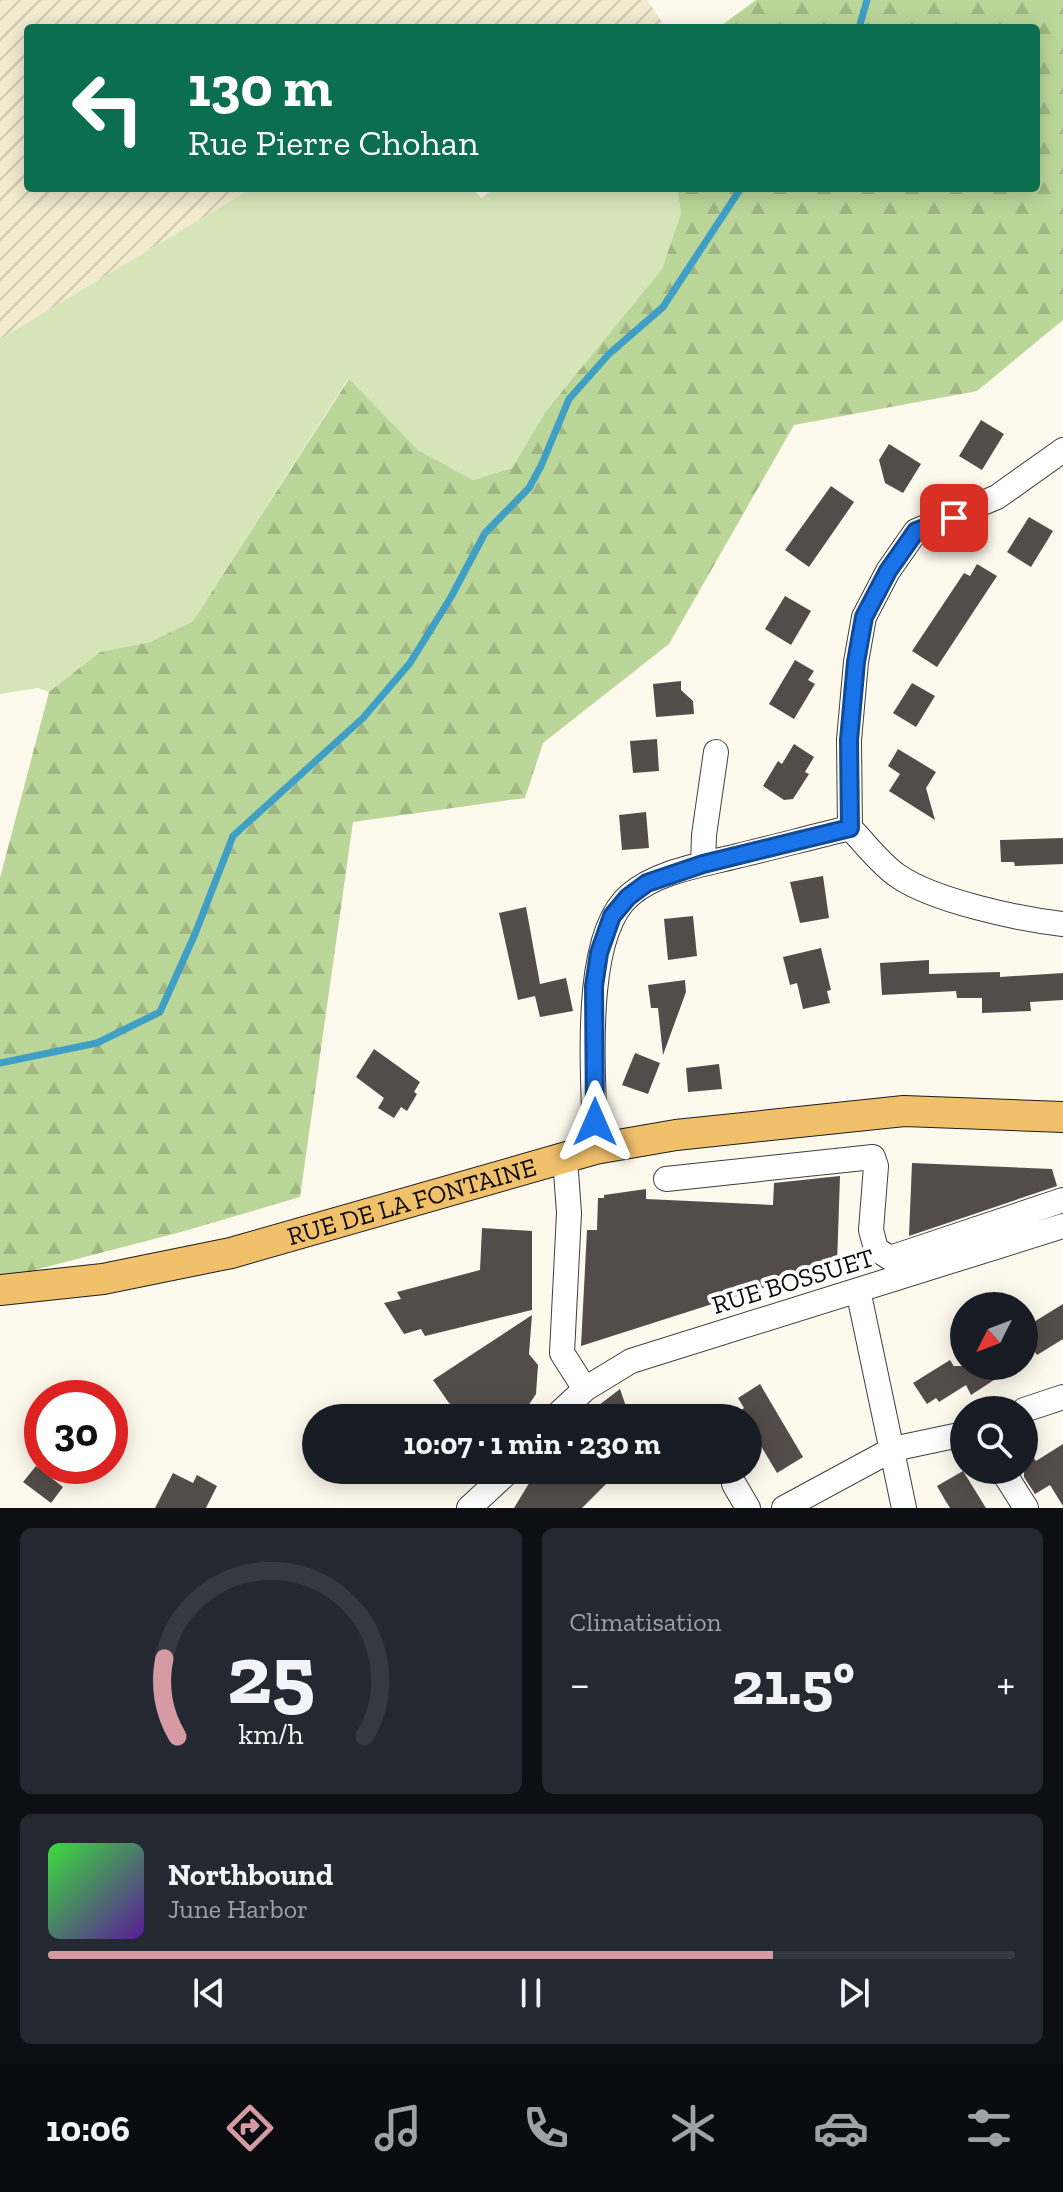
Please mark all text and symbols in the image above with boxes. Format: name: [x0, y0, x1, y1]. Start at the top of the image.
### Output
text: 130 m: [188, 53, 332, 120]
icon: left: [56, 56, 160, 160]
text: Rue Pierre Chohan: [188, 121, 479, 164]
pin: [920, 484, 988, 552]
icon: arrive: [932, 496, 976, 540]
position arrow: [553, 1080, 637, 1164]
street label: RUE DE LA FONTAINE: [283, 1151, 540, 1252]
street label: RUE BOSSUET: [708, 1241, 878, 1321]
north arrow: [950, 1292, 1038, 1380]
map controls: [950, 1292, 1038, 1484]
speed limit sign: 30: [24, 1380, 128, 1484]
button: search: [950, 1396, 1038, 1484]
text: 10:07 · 1 min · 230 m: [403, 1426, 661, 1462]
text: Climatisation: [570, 1606, 722, 1638]
text: 25: [227, 1624, 315, 1724]
text: 21.5°: [732, 1647, 855, 1719]
text: −: [570, 1657, 590, 1710]
text: +: [996, 1657, 1015, 1710]
text: km/h: [238, 1717, 303, 1751]
text: Northbound: [168, 1857, 333, 1893]
text: June Harbor: [168, 1893, 308, 1925]
icon: previous: [187, 1971, 231, 2015]
icon: pause: [509, 1971, 553, 2015]
icon: next: [832, 1971, 876, 2015]
icon: directions: [222, 2100, 278, 2156]
icon: music: [370, 2100, 426, 2156]
icon: phone: [518, 2100, 574, 2156]
icon: climate: [665, 2100, 721, 2156]
icon: car: [813, 2100, 869, 2156]
icon: filters: [961, 2100, 1017, 2156]
text: 10:06: [46, 2107, 130, 2150]

